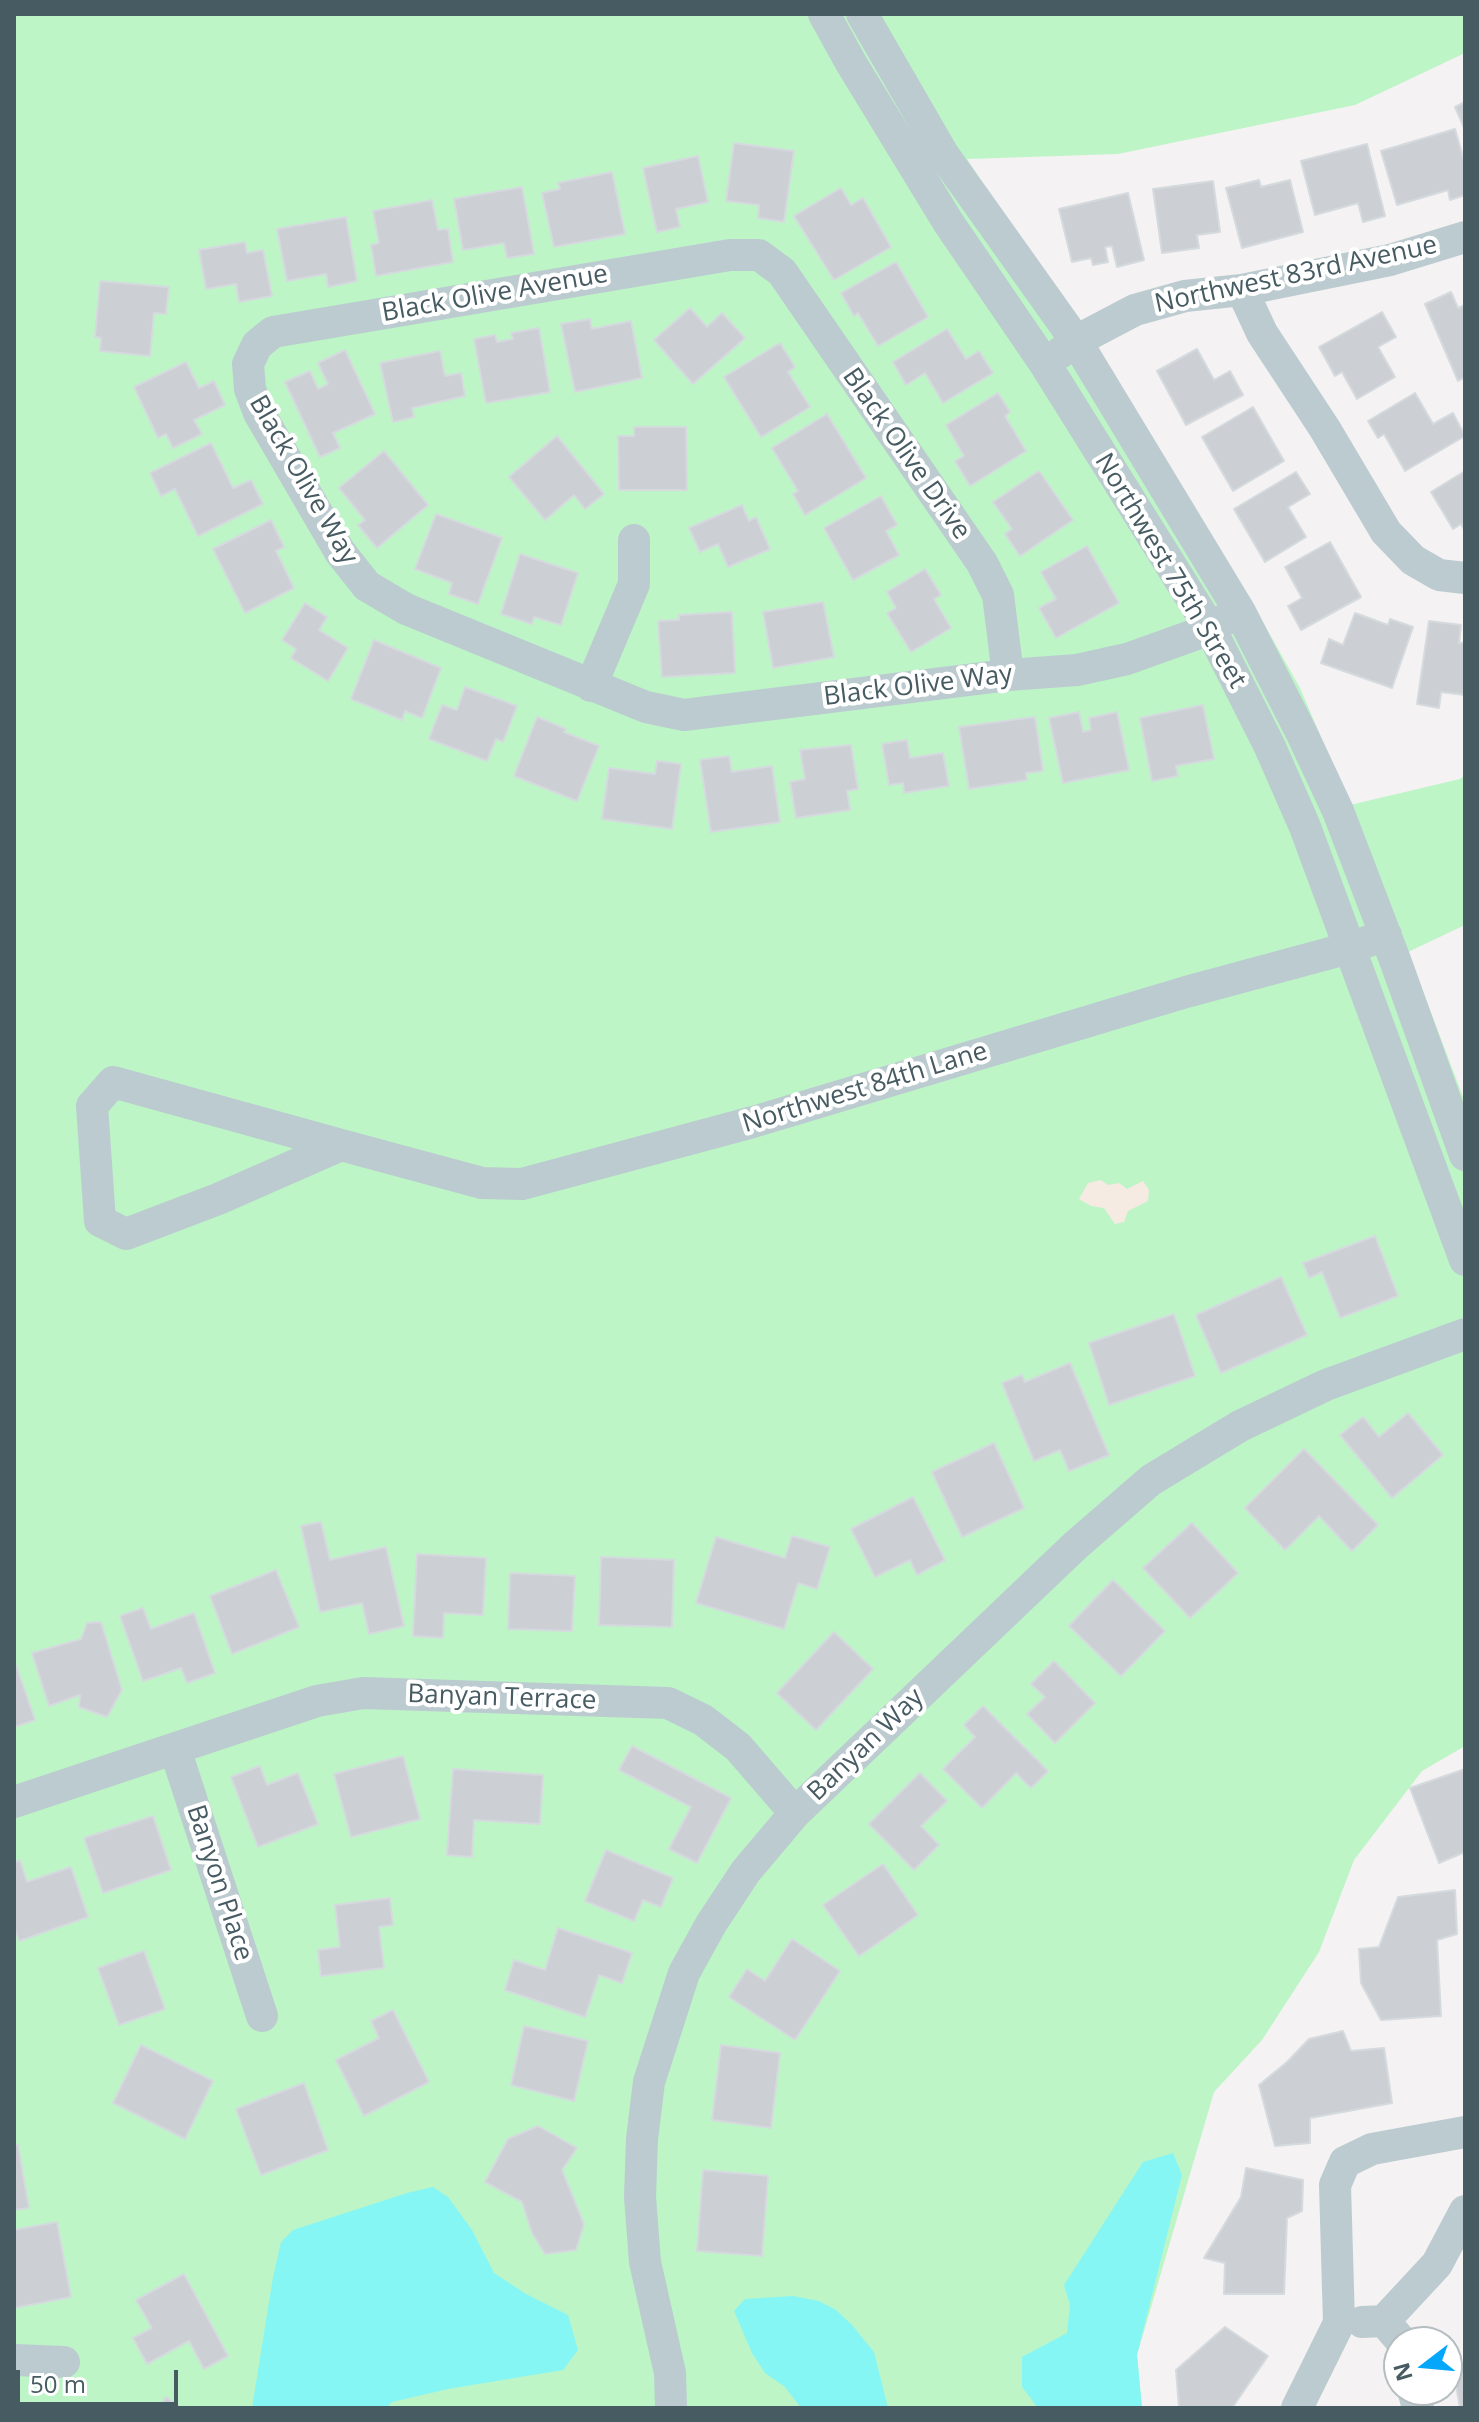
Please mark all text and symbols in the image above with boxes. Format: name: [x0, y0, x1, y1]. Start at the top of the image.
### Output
street label: Northwest 83rd Avenue: [1152, 230, 1440, 320]
street label: Black Olive Avenue: [380, 259, 610, 329]
street label: Black Olive Drive: [835, 362, 977, 546]
street label: Black Olive Way: [242, 390, 364, 570]
street label: Northwest 75th Street: [1087, 448, 1253, 694]
street label: Black Olive Way: [822, 659, 1014, 713]
street label: Northwest 84th Lane: [739, 1036, 991, 1140]
street label: Banyan Terrace: [407, 1679, 597, 1717]
street label: Banyan Way: [802, 1682, 930, 1808]
street label: Banyon Place: [179, 1801, 259, 1965]
north arrow: [1383, 2326, 1463, 2406]
scale bar: [20, 2354, 182, 2404]
text: N: [1385, 2359, 1419, 2385]
text: 50 m: [30, 2367, 86, 2400]

